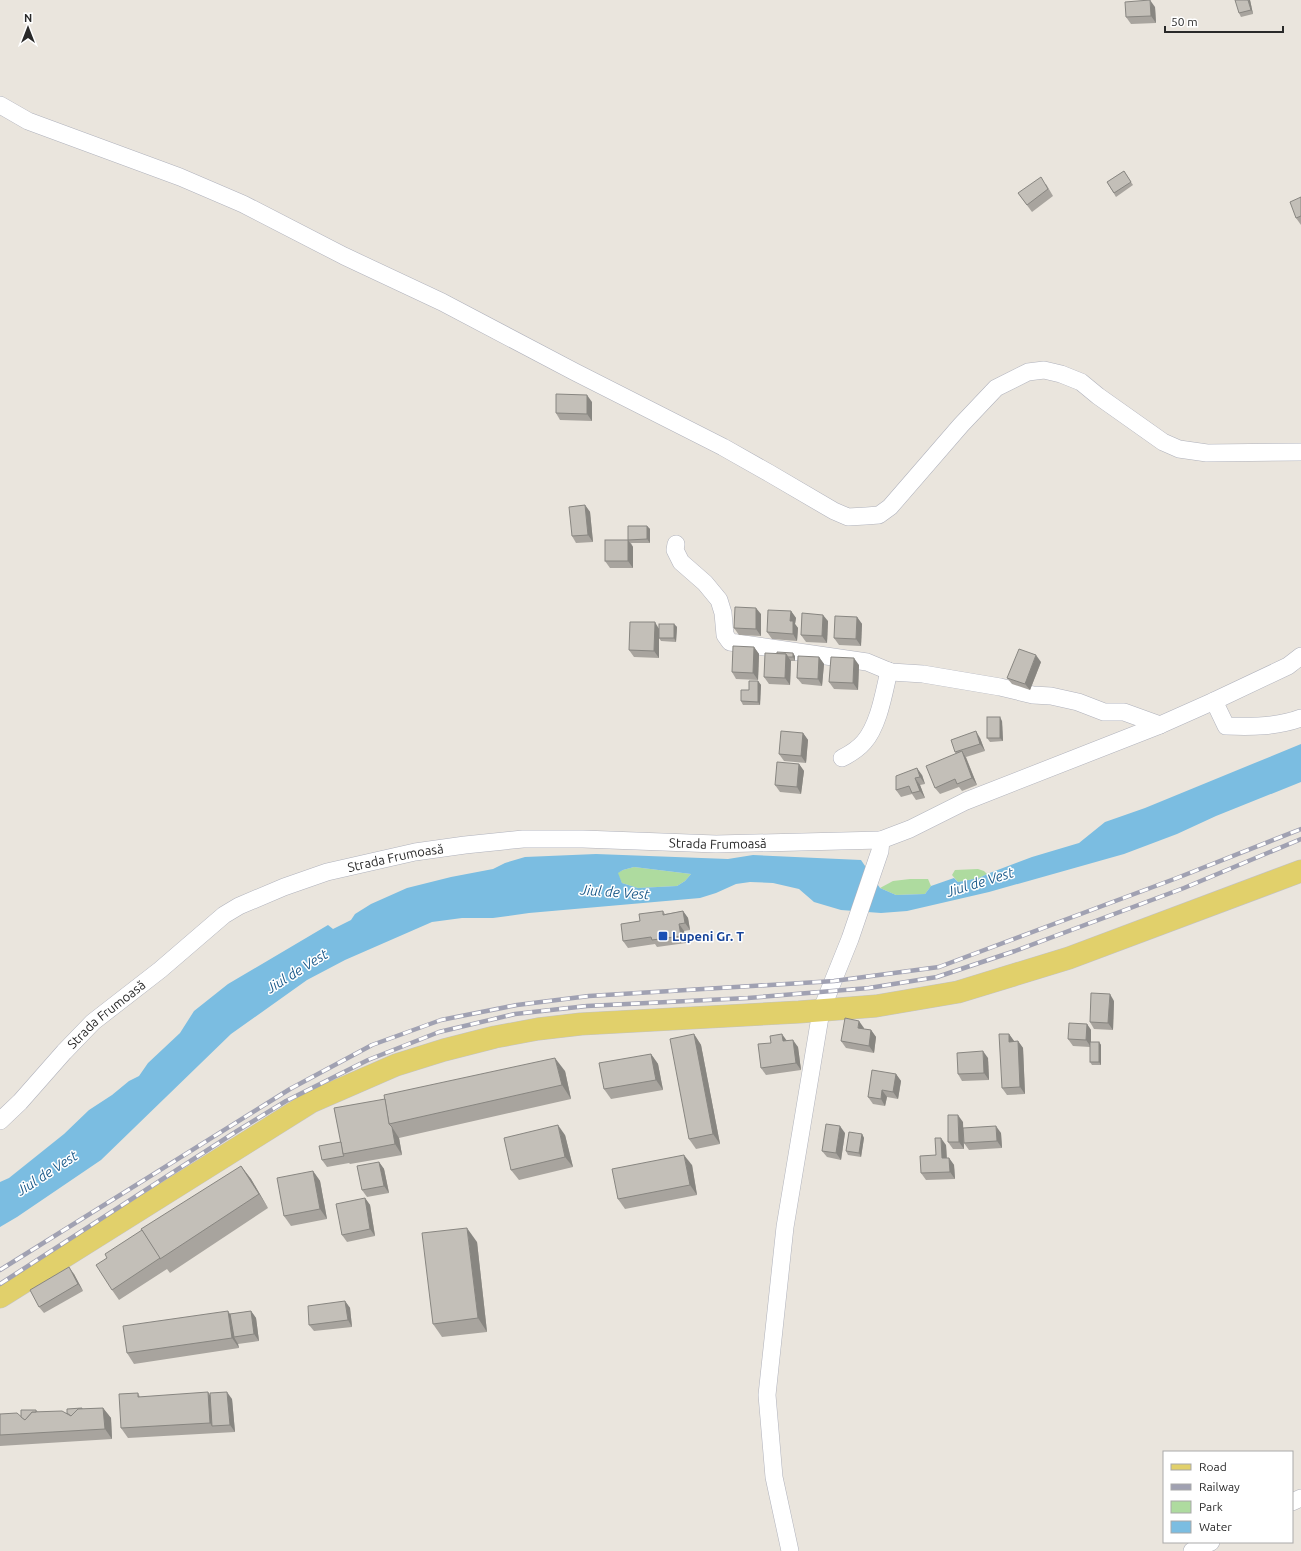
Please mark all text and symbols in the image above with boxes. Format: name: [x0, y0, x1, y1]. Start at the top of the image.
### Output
north arrow: [8, 8, 48, 48]
scale bar: [1165, 8, 1283, 34]
text: N: [24, 12, 32, 24]
text: 50 m: [1171, 15, 1198, 28]
street label: Strada Frumoasă: [669, 835, 767, 851]
street label: Strada Frumoasă: [346, 841, 444, 874]
water label: Jiul de Vest: [943, 864, 1016, 900]
water label: Jiul de Vest: [579, 882, 651, 902]
place label: Lupeni Gr. T: [672, 929, 744, 943]
marker: Lupeni Gr. T: [657, 930, 669, 942]
water label: Jiul de Vest: [262, 946, 331, 997]
street label: Strada Frumoasă: [65, 977, 148, 1051]
water label: Jiul de Vest: [13, 1147, 81, 1199]
legend: [1163, 1451, 1293, 1543]
text: Road: [1199, 1460, 1227, 1473]
text: Railway: [1199, 1480, 1240, 1493]
text: Park: [1199, 1500, 1223, 1513]
text: Water: [1199, 1520, 1232, 1533]

